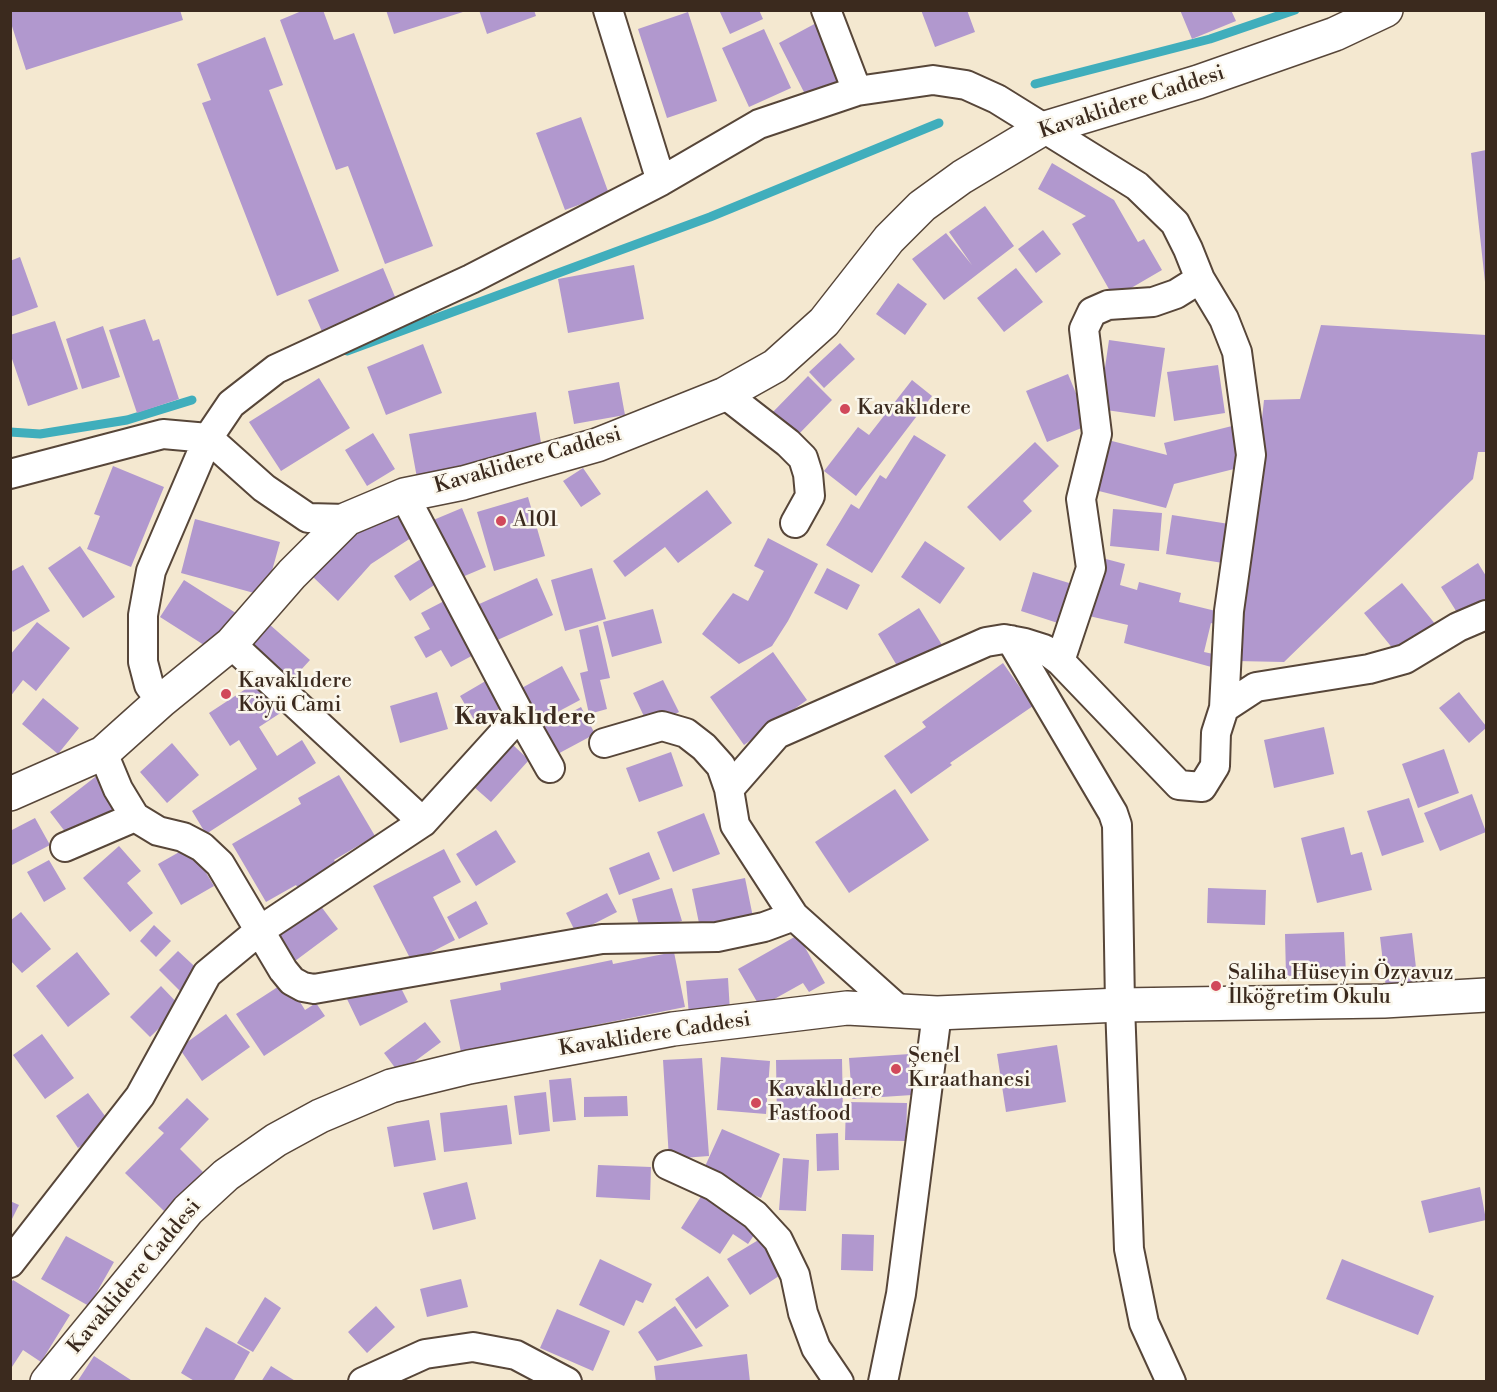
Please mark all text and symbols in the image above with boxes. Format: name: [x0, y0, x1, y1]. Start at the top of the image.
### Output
street label: Kavaklidere Caddesi: [1036, 61, 1228, 145]
place label: Kavaklıdere: [857, 396, 971, 422]
marker: Kavaklıdere: [838, 402, 852, 416]
street label: Kavaklidere Caddesi: [431, 422, 625, 500]
place label: A101: [513, 508, 558, 534]
marker: A101: [494, 514, 508, 528]
place label: Kavaklıdere Köyü Cami: [238, 669, 352, 719]
marker: Kavaklıdere Köyü Cami: [219, 687, 233, 701]
district label: Kavaklıdere: [454, 704, 596, 732]
place label: Saliha Hüseyin Özyavuz İlköğretim Okulu: [1228, 961, 1453, 1011]
marker: Saliha Hüseyin Özyavuz İlköğretim Okulu: [1209, 979, 1223, 993]
street label: Kavaklidere Caddesi: [557, 1007, 753, 1063]
place label: Şenel Kıraathanesi: [908, 1044, 1031, 1094]
marker: Şenel Kıraathanesi: [889, 1062, 903, 1076]
place label: Kavaklıdere Fastfood: [768, 1078, 882, 1128]
marker: Kavaklıdere Fastfood: [749, 1096, 763, 1110]
street label: Kavaklidere Caddesi: [63, 1195, 207, 1359]

